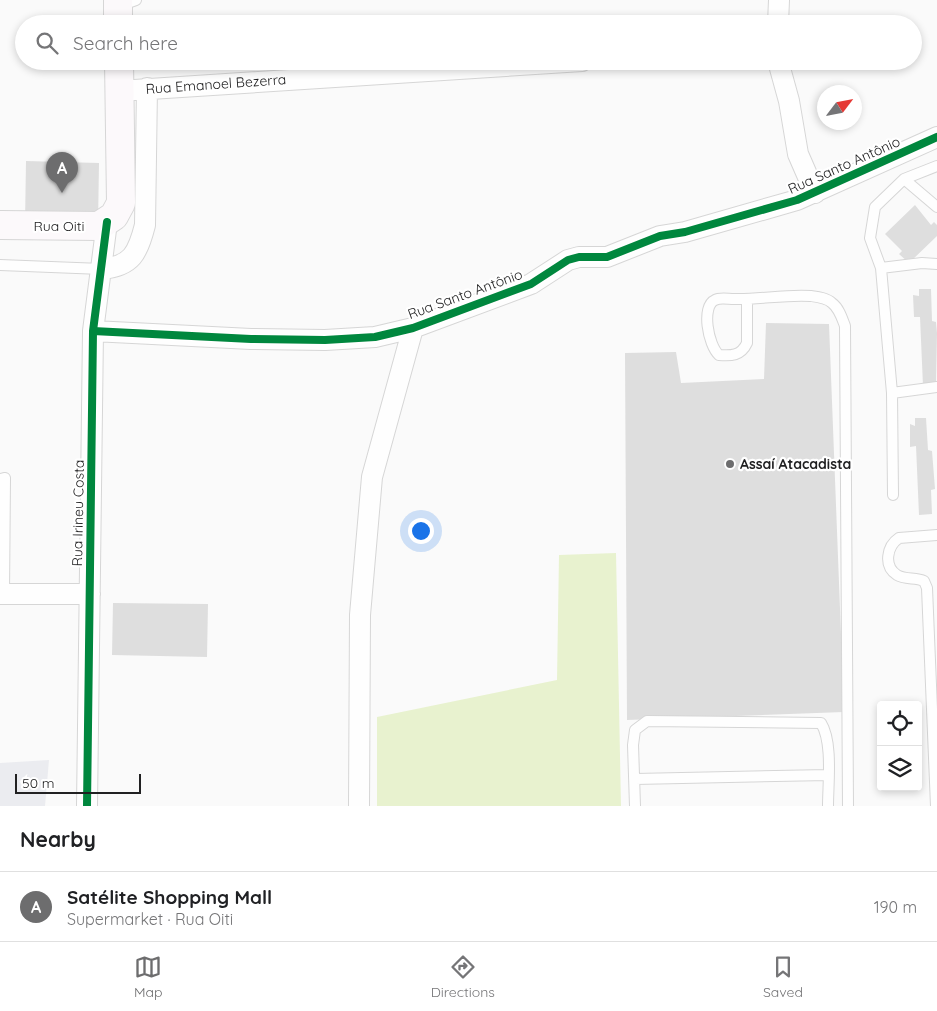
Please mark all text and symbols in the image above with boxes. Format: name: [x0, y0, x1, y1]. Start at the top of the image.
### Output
search box: [15, 15, 922, 70]
icon: search: [33, 29, 61, 57]
text: Search here: [73, 31, 178, 55]
street label: Rua Emanoel Bezerra: [145, 70, 287, 98]
north arrow: [817, 85, 862, 130]
street label: Rua Santo Antônio: [785, 132, 903, 198]
pin: A: [46, 152, 78, 193]
street label: Rua Oiti: [34, 217, 84, 235]
street label: Rua Santo Antônio: [405, 265, 525, 323]
place label: Assaí Atacadista: [740, 455, 851, 473]
marker: Assaí Atacadista: [724, 458, 736, 470]
street label: Rua Irineu Costa: [68, 460, 88, 566]
your location: [408, 518, 434, 544]
map controls: [877, 701, 922, 791]
button: locate: [877, 701, 922, 746]
button: layers: [877, 746, 922, 791]
scale bar: [15, 771, 141, 794]
text: 50 m: [22, 774, 55, 792]
text: Nearby: [20, 826, 96, 852]
text: Satélite Shopping Mall: [67, 885, 272, 909]
text: A: [31, 897, 41, 917]
text: 190 m: [874, 897, 917, 917]
text: Supermarket · Rua Oiti: [67, 909, 233, 929]
tab: Map: [134, 953, 163, 1001]
tab: Directions: [431, 953, 495, 1001]
tab: Saved: [763, 953, 803, 1001]

